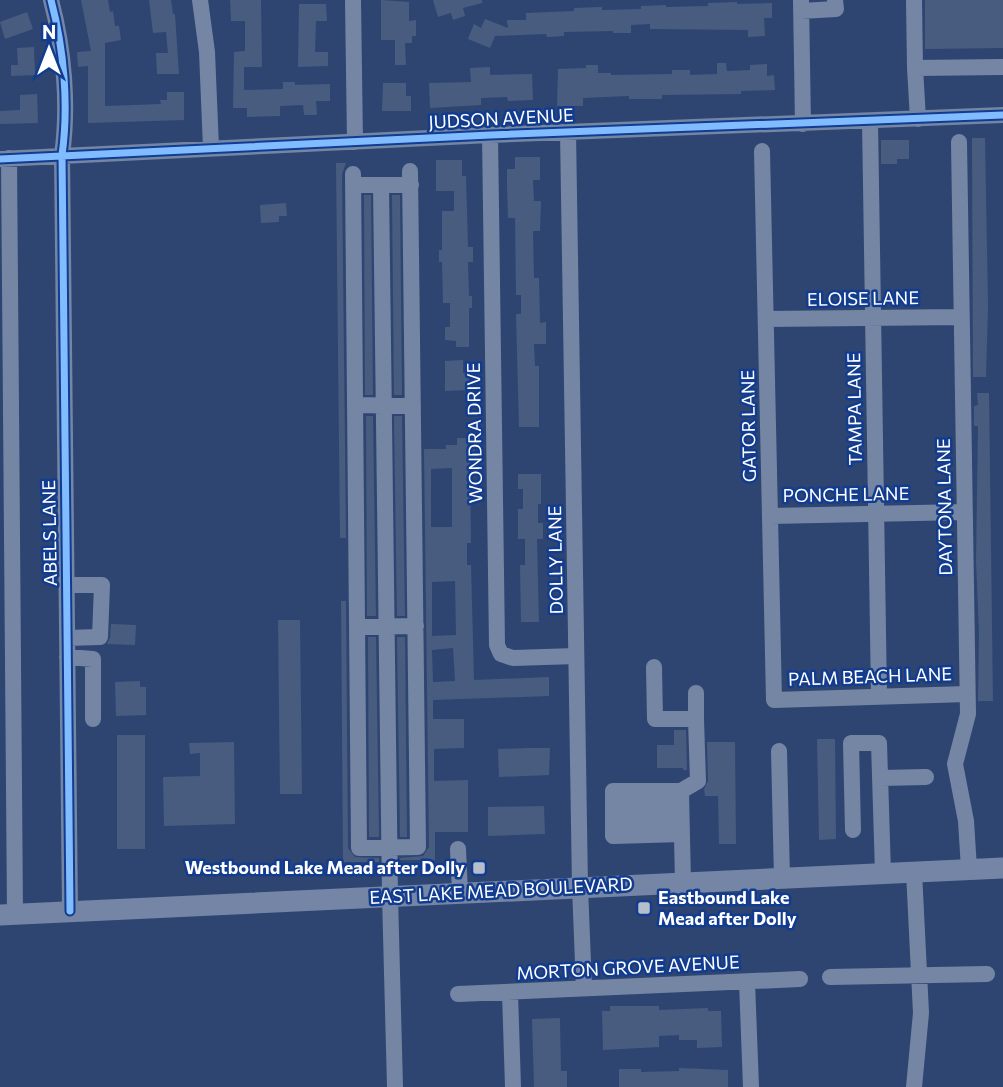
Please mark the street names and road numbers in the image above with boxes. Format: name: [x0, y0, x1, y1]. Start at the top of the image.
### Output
street label: JUDSON AVENUE: [428, 103, 574, 133]
street label: ELOISE LANE: [807, 286, 919, 310]
street label: TAMPA LANE: [842, 352, 866, 466]
street label: WONDRA DRIVE: [462, 362, 486, 504]
street label: GATOR LANE: [736, 370, 760, 482]
street label: DAYTONA LANE: [932, 438, 956, 576]
street label: ABELS LANE: [37, 480, 61, 586]
street label: PONCHE LANE: [783, 482, 909, 506]
street label: DOLLY LANE: [543, 505, 567, 615]
street label: PALM BEACH LANE: [788, 662, 952, 690]
street label: EAST LAKE MEAD BOULEVARD: [369, 872, 633, 908]
street label: MORTON GROVE AVENUE: [516, 950, 740, 984]

